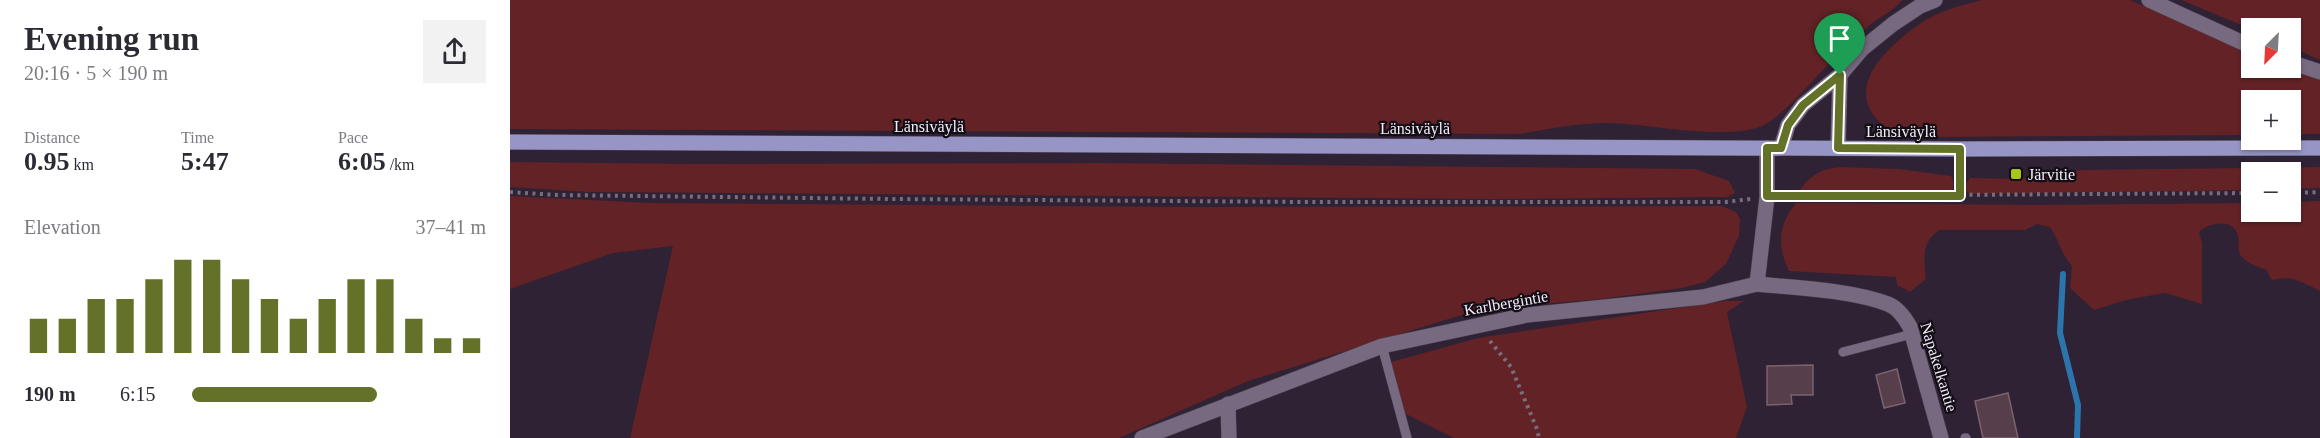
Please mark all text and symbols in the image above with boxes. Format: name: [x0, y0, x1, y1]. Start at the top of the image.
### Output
pin: [1814, 13, 1865, 75]
north arrow: [2241, 18, 2301, 78]
map controls: [2241, 18, 2301, 222]
button: share: [423, 20, 486, 83]
text: Evening run: [24, 21, 199, 57]
icon: arrive: [1823, 22, 1856, 55]
text: 20:16 · 5 × 190 m: [24, 62, 168, 84]
button: +: [2241, 90, 2301, 150]
street label: Länsiväylä: [894, 118, 964, 136]
street label: Länsiväylä: [1380, 120, 1450, 138]
street label: Länsiväylä: [1866, 123, 1936, 141]
text: Distance: [24, 129, 80, 146]
text: Time: [181, 129, 214, 146]
text: Pace: [338, 129, 368, 146]
text: 0.95: [24, 147, 70, 176]
text: 5:47: [181, 147, 229, 176]
text: 6:05: [338, 147, 386, 176]
text: km: [70, 156, 94, 173]
text: /km: [386, 156, 415, 173]
button: −: [2241, 162, 2301, 222]
place label: Järvitie: [2028, 166, 2075, 183]
marker: Järvitie: [2009, 167, 2023, 181]
text: Elevation: [24, 216, 101, 238]
text: 37–41 m: [415, 216, 486, 238]
street label: Karlbergintie: [1463, 287, 1550, 320]
street label: Napakelkantie: [1916, 320, 1961, 414]
text: 190 m: [24, 383, 76, 405]
text: 6:15: [120, 383, 156, 405]

